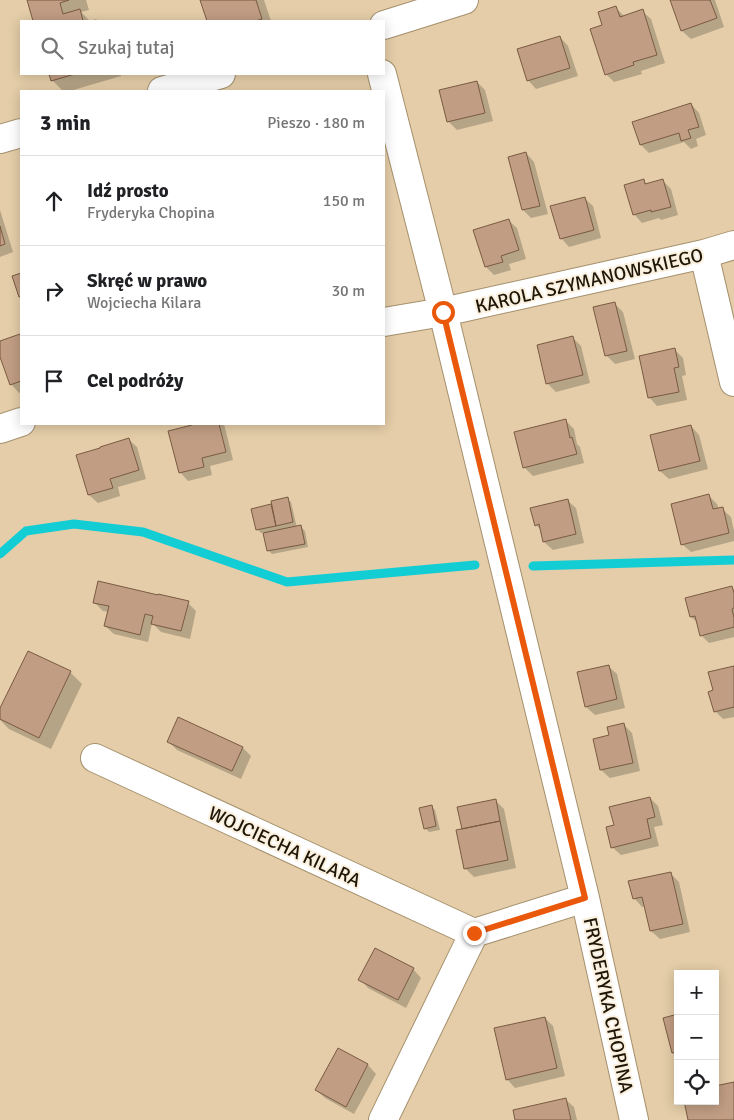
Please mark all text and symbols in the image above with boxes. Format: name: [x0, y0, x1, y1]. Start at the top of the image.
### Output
search box: [20, 20, 385, 75]
icon: search: [38, 34, 66, 62]
text: Szukaj tutaj: [78, 36, 175, 60]
text: 3 min: [40, 110, 91, 136]
text: Pieszo · 180 m: [267, 113, 365, 133]
text: Idź prosto: [87, 179, 169, 203]
icon: ahead: [40, 187, 68, 215]
text: 150 m: [323, 191, 365, 211]
text: Fryderyka Chopina: [87, 203, 215, 223]
street label: KAROLA SZYMANOWSKIEGO: [473, 243, 705, 319]
text: Skręć w prawo: [87, 269, 207, 293]
icon: right: [40, 277, 68, 305]
text: 30 m: [331, 281, 365, 301]
text: Wojciecha Kilara: [87, 293, 201, 313]
route start: [432, 301, 455, 324]
icon: arrive: [40, 367, 68, 395]
text: Cel podróży: [87, 369, 183, 393]
street label: WOJCIECHA KILARA: [205, 801, 365, 893]
street label: FRYDERYKA CHOPINA: [578, 915, 638, 1096]
route end: [463, 922, 486, 945]
map controls: [674, 970, 719, 1105]
button: +: [674, 970, 719, 1015]
button: −: [674, 1015, 719, 1060]
button: locate: [674, 1060, 719, 1105]

